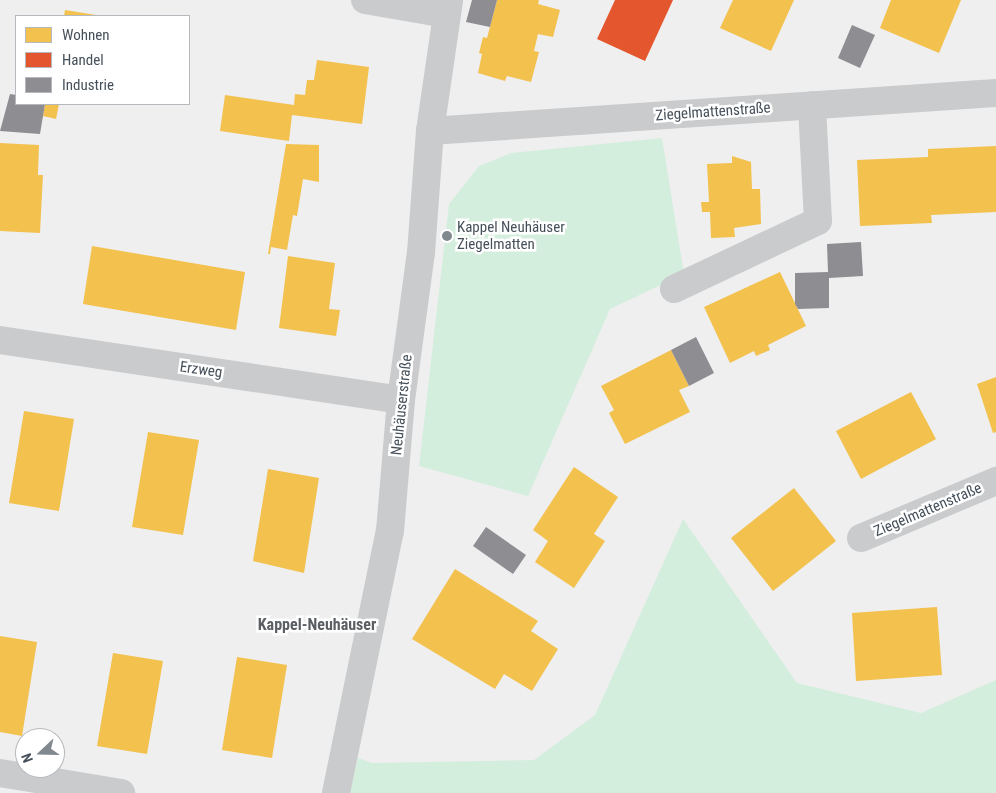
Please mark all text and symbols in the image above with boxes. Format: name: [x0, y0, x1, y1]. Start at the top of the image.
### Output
legend: [15, 15, 190, 105]
text: Wohnen: [62, 26, 110, 44]
text: Handel: [62, 51, 104, 69]
text: Industrie: [62, 76, 114, 94]
street label: Ziegelmattenstraße: [655, 99, 771, 125]
place label: Kappel Neuhäuser Ziegelmatten: [457, 218, 565, 253]
marker: Kappel Neuhäuser Ziegelmatten: [441, 230, 453, 242]
street label: Neuhäuserstraße: [388, 354, 416, 456]
street label: Erzweg: [179, 358, 223, 382]
street label: Ziegelmattenstraße: [871, 479, 985, 541]
district label: Kappel-Neuhäuser: [258, 615, 376, 635]
north arrow: [15, 728, 65, 778]
text: N: [18, 751, 36, 765]

